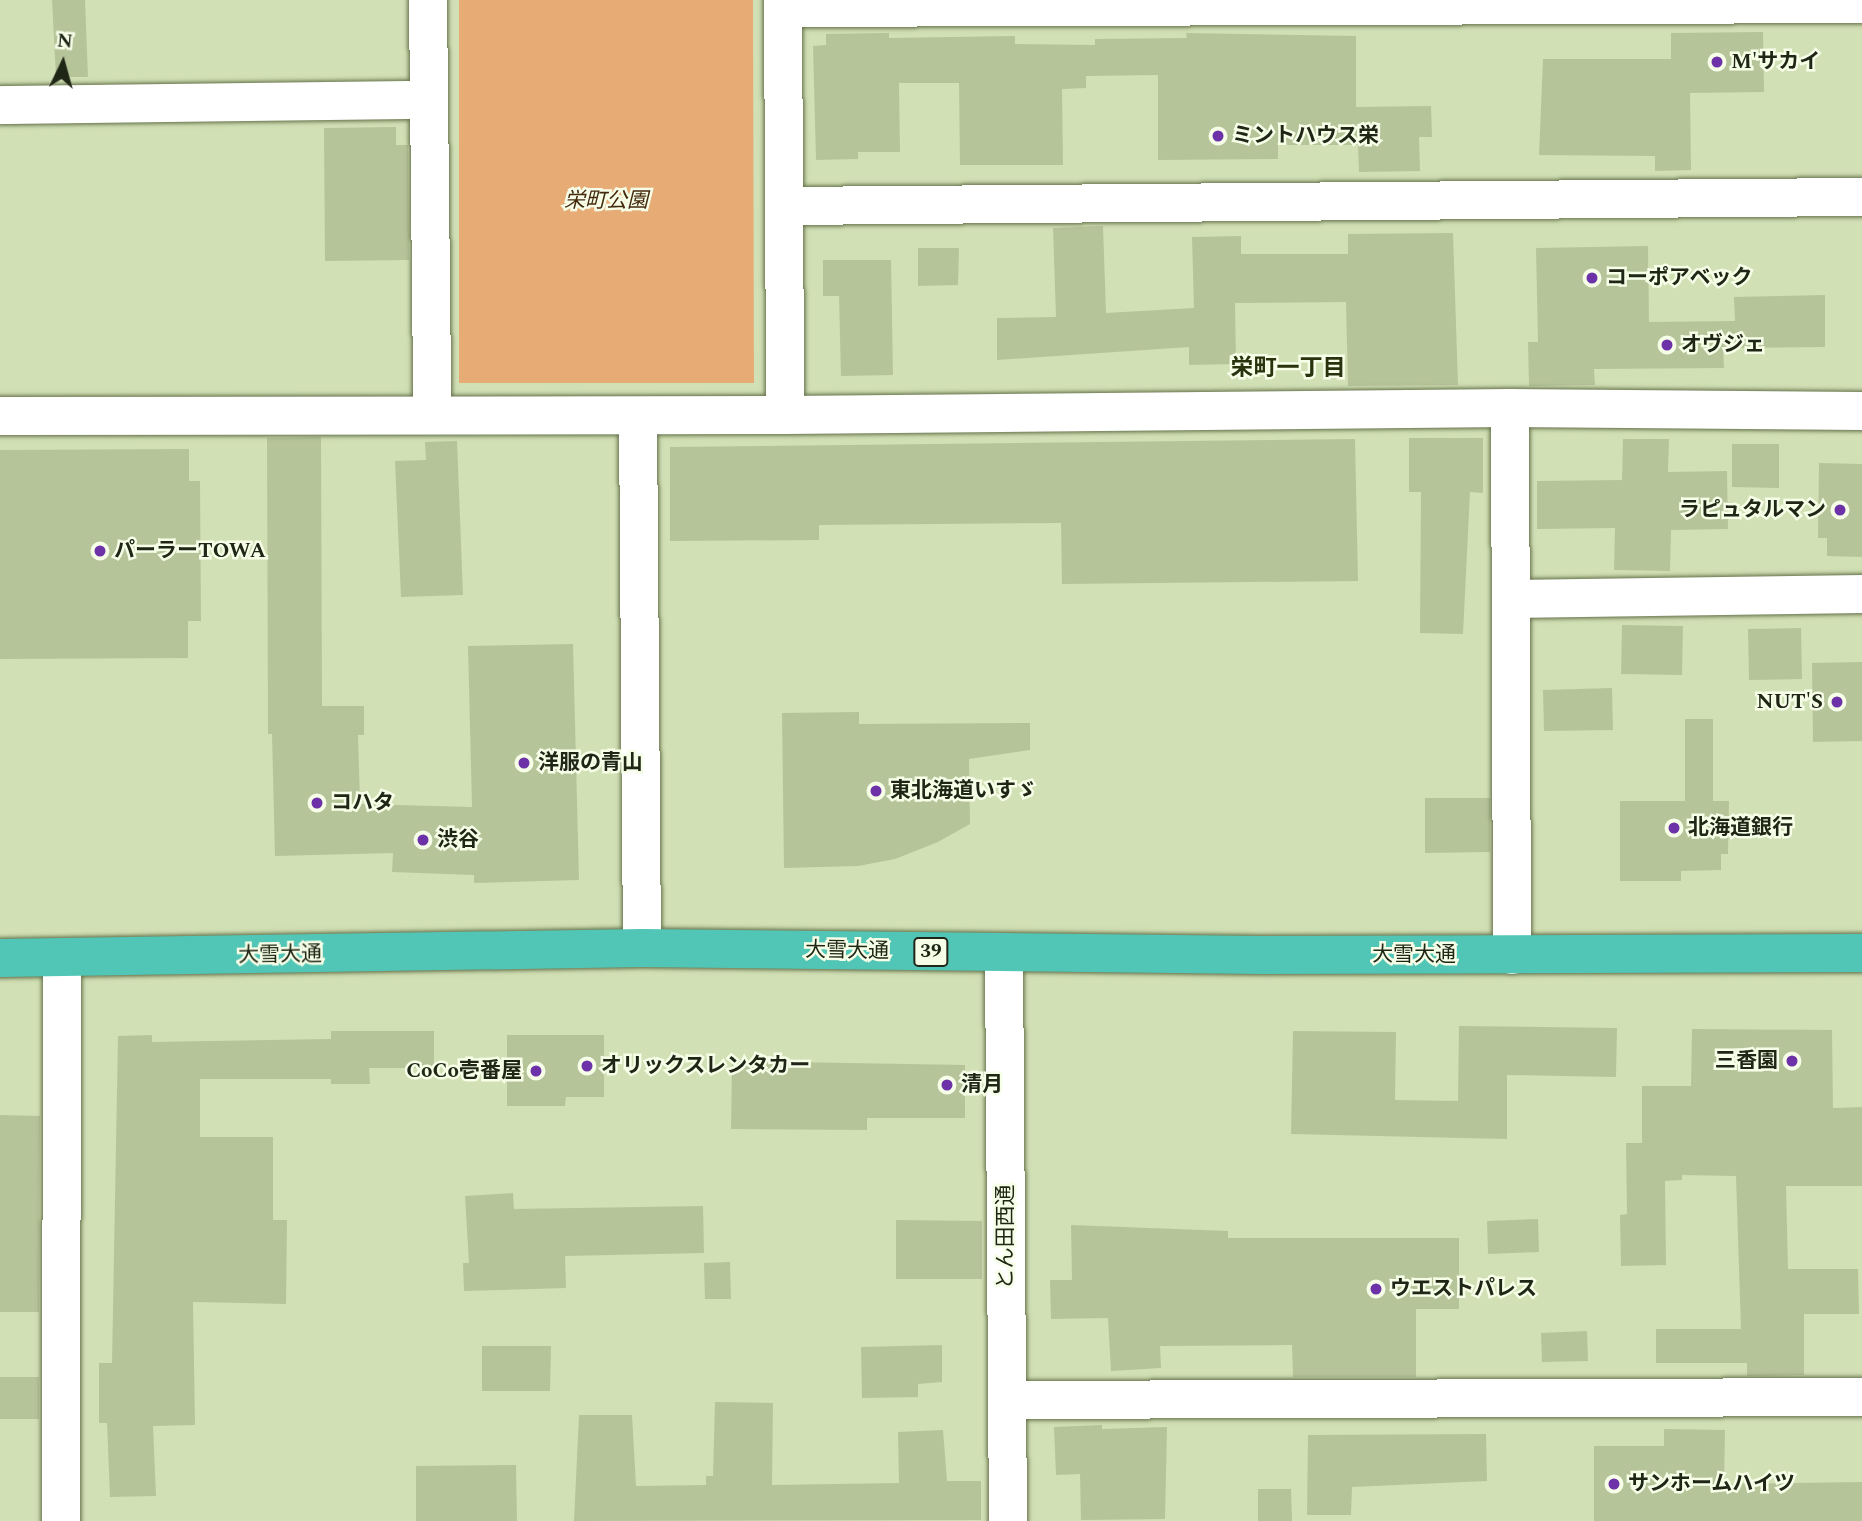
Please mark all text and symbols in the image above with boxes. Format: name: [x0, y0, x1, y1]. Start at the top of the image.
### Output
text: N: [56, 26, 74, 57]
north arrow: [28, 28, 98, 98]
place label: M'サカイ: [1731, 49, 1820, 75]
marker: M'サカイ: [1709, 54, 1725, 70]
place label: ミントハウス栄: [1232, 123, 1379, 149]
marker: ミントハウス栄: [1210, 128, 1226, 144]
park label: 栄町公園: [564, 188, 648, 214]
place label: コーポアベック: [1606, 265, 1753, 291]
marker: コーポアベック: [1584, 270, 1600, 286]
place label: オヴジェ: [1681, 332, 1765, 358]
marker: オヴジェ: [1659, 337, 1675, 353]
district label: 栄町一丁目: [1231, 355, 1345, 383]
place label: ラピュタルマン: [1679, 497, 1826, 523]
marker: ラピュタルマン: [1832, 502, 1848, 518]
place label: パーラーTOWA: [114, 538, 266, 564]
marker: パーラーTOWA: [92, 543, 108, 559]
place label: NUT'S: [1756, 689, 1823, 715]
marker: NUT'S: [1829, 694, 1845, 710]
place label: 洋服の青山: [538, 750, 643, 776]
marker: 洋服の青山: [516, 755, 532, 771]
place label: 東北海道いすゞ: [890, 778, 1037, 804]
marker: 東北海道いすゞ: [868, 783, 884, 799]
place label: コハタ: [331, 790, 394, 816]
marker: コハタ: [309, 795, 325, 811]
place label: 北海道銀行: [1688, 815, 1793, 841]
marker: 北海道銀行: [1666, 820, 1682, 836]
place label: 渋谷: [437, 827, 479, 853]
marker: 渋谷: [415, 832, 431, 848]
road number: 39: [912, 936, 950, 968]
street label: 大雪大通: [805, 938, 889, 964]
street label: 大雪大通: [238, 942, 322, 968]
street label: 大雪大通: [1372, 942, 1456, 968]
place label: 三香園: [1715, 1048, 1778, 1074]
place label: オリックスレンタカー: [601, 1053, 811, 1079]
marker: 三香園: [1784, 1053, 1800, 1069]
place label: CoCo壱番屋: [406, 1058, 522, 1084]
marker: オリックスレンタカー: [579, 1058, 595, 1074]
marker: CoCo壱番屋: [528, 1063, 544, 1079]
place label: 清月: [961, 1072, 1003, 1098]
marker: 清月: [939, 1077, 955, 1093]
street label: とん田西通: [993, 1185, 1019, 1289]
place label: ウエストパレス: [1390, 1276, 1537, 1302]
marker: ウエストパレス: [1368, 1281, 1384, 1297]
place label: サンホームハイツ: [1628, 1471, 1796, 1497]
marker: サンホームハイツ: [1606, 1476, 1622, 1492]

